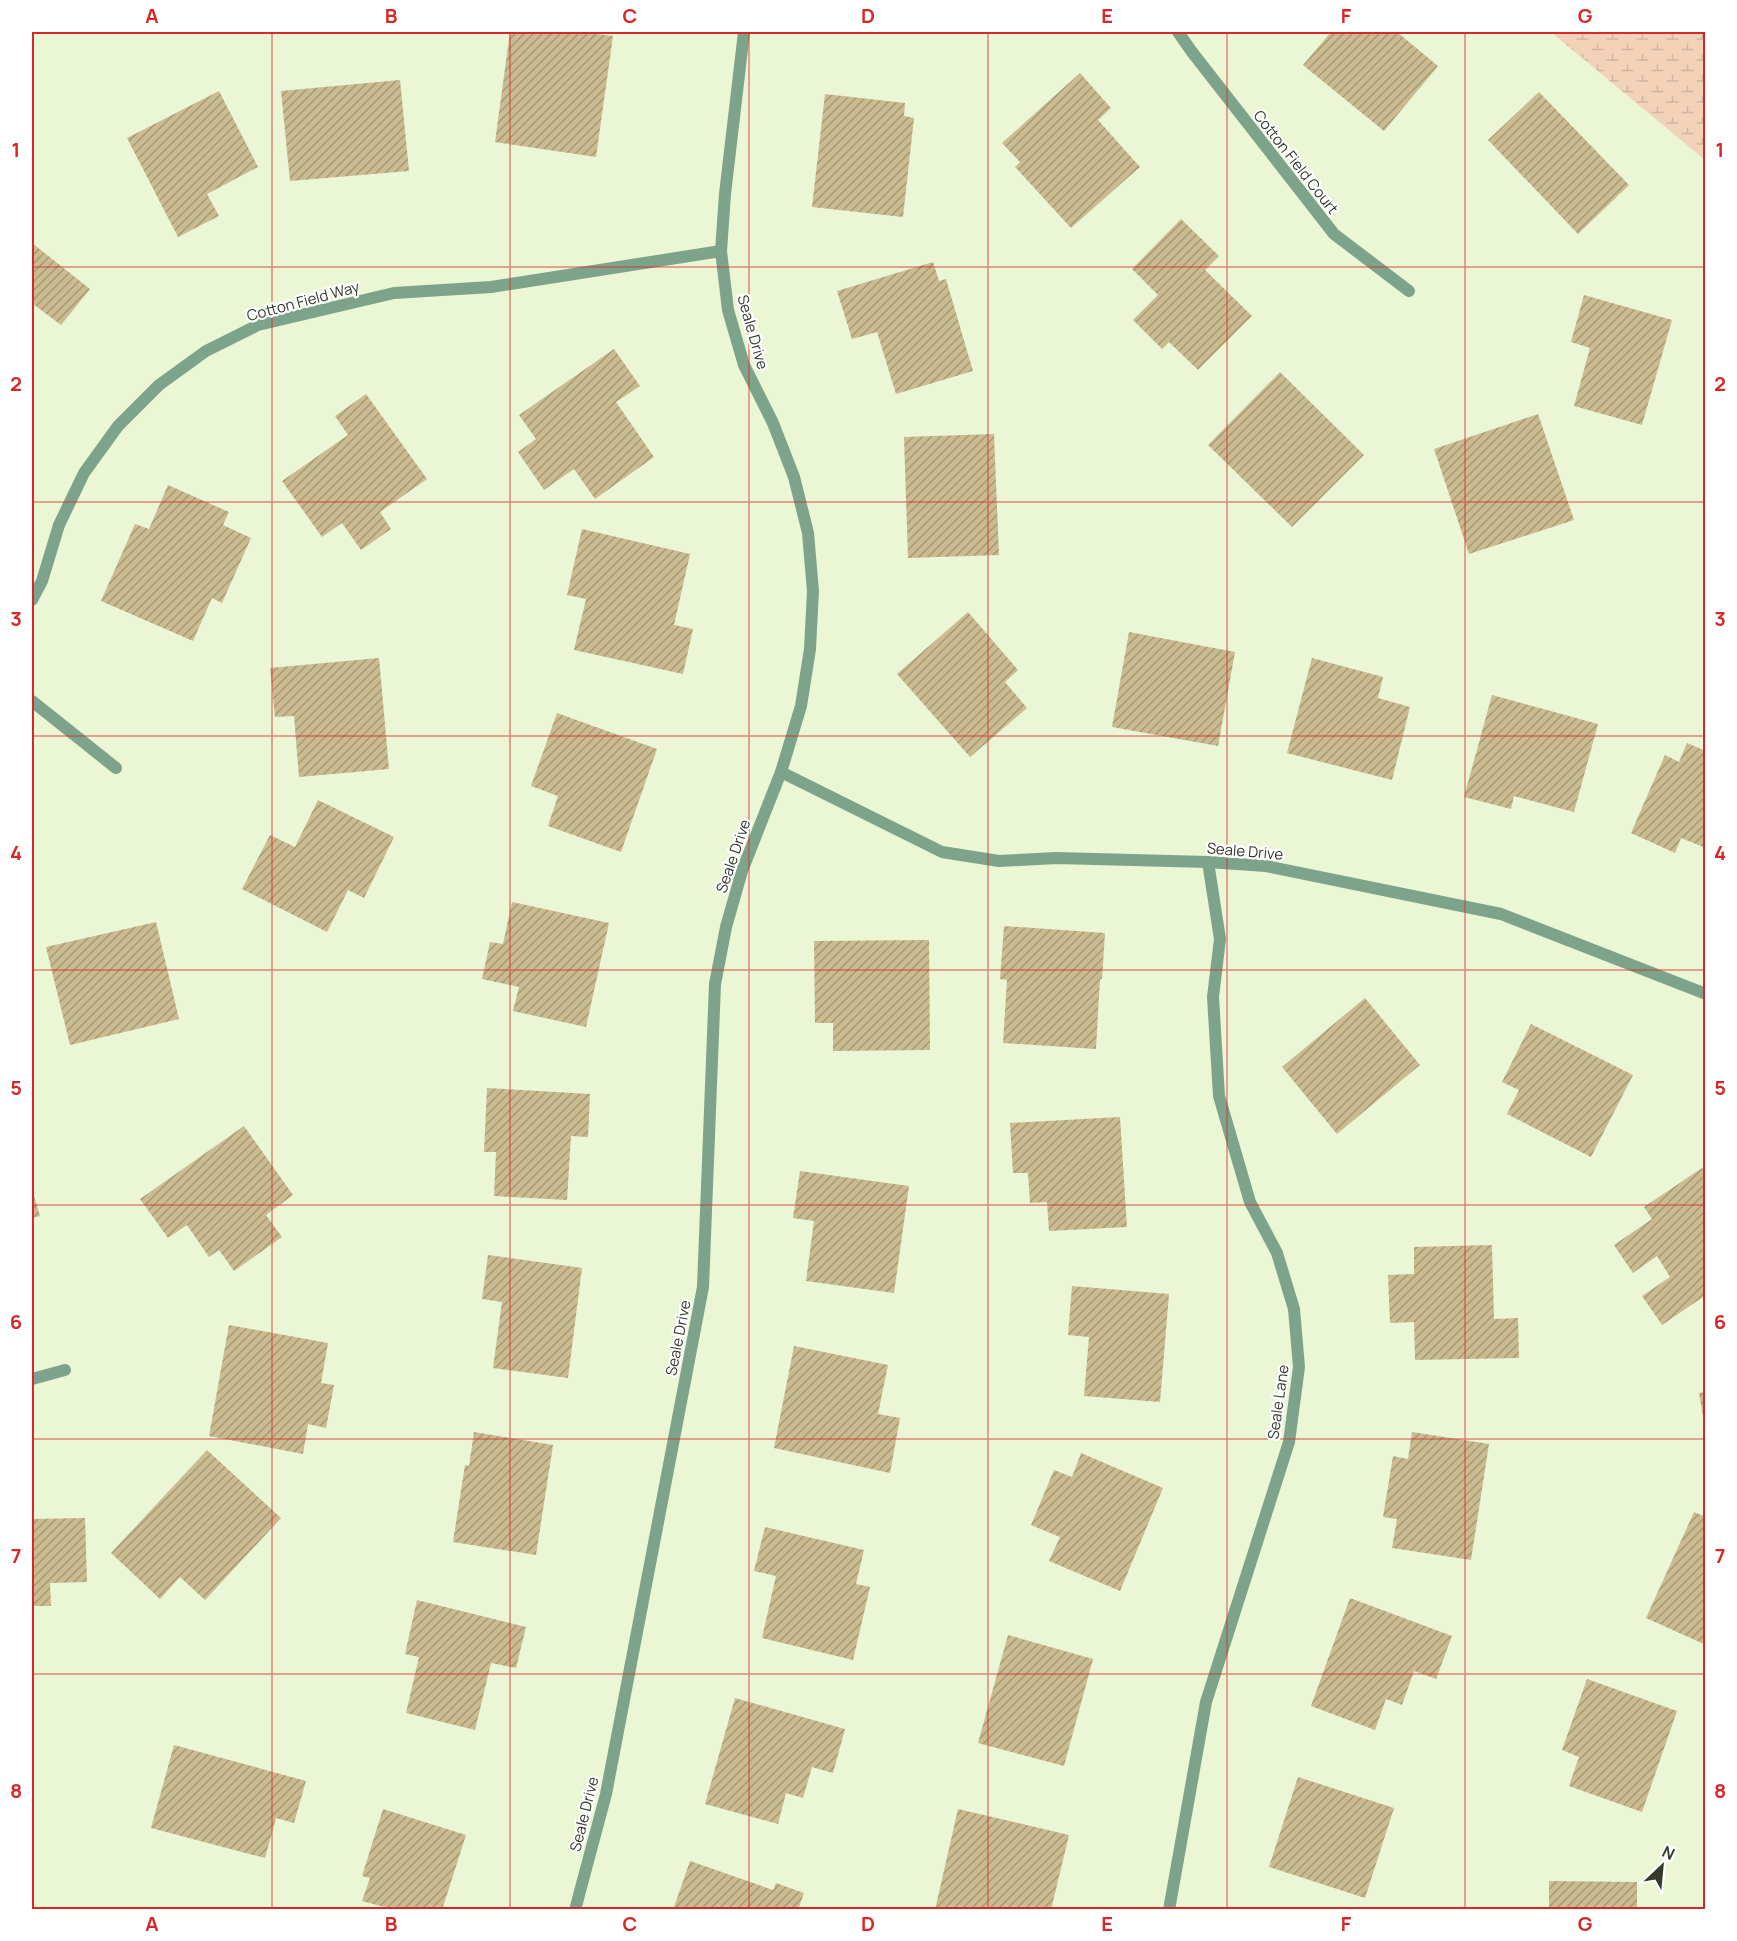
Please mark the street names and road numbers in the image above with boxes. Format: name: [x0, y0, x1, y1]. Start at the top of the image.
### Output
street label: Cotton Field Court: [1249, 106, 1343, 218]
street label: Cotton Field Way: [244, 276, 362, 326]
street label: Seale Drive: [732, 292, 774, 372]
street label: Seale Drive: [711, 816, 755, 896]
street label: Seale Drive: [1206, 837, 1284, 865]
street label: Seale Drive: [660, 1298, 696, 1378]
street label: Seale Lane: [1262, 1363, 1294, 1441]
street label: Seale Drive: [565, 1774, 604, 1854]

